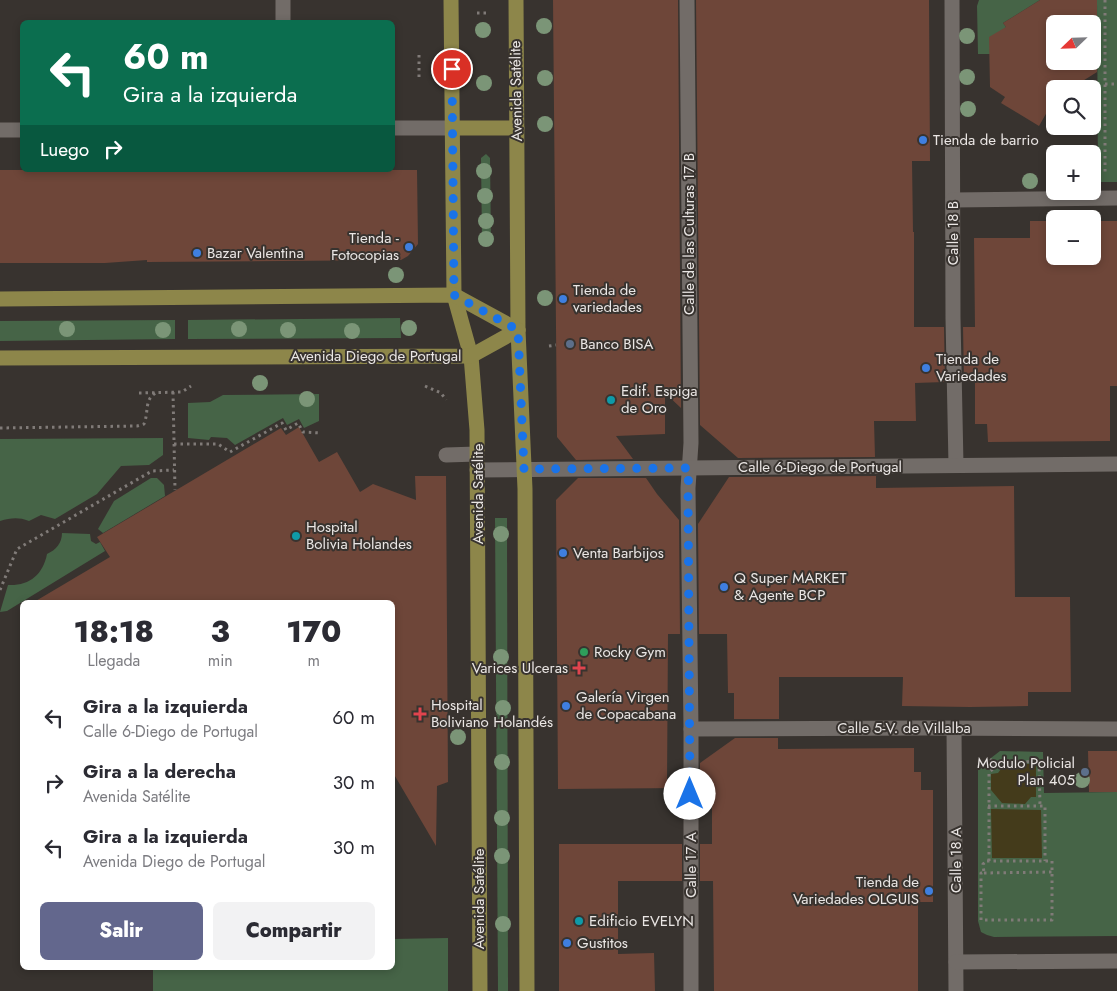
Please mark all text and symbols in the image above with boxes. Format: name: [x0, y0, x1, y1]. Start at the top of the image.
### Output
north arrow: [1046, 15, 1101, 70]
map controls: [1046, 15, 1101, 265]
text: 60 m: [123, 32, 209, 82]
icon: left: [40, 40, 105, 105]
street label: Avenida Satélite: [504, 40, 528, 142]
pin: [431, 48, 473, 90]
icon: arrive: [438, 55, 466, 83]
text: Gira a la izquierda: [123, 78, 297, 110]
button: search: [1046, 80, 1101, 135]
place label: Tienda de barrio: [933, 129, 1039, 151]
marker: Tienda de barrio: [917, 134, 929, 146]
icon: right: [99, 135, 127, 163]
text: Luego: [40, 136, 89, 163]
button: +: [1046, 145, 1101, 200]
street label: Calle de las Culturas 17 B: [678, 153, 700, 315]
street label: Calle 18 B: [942, 201, 964, 265]
button: −: [1046, 210, 1101, 265]
place label: Tienda - Fotocopias: [331, 227, 400, 266]
marker: Tienda - Fotocopias: [403, 241, 415, 253]
place label: Bazar Valentina: [207, 242, 304, 264]
marker: Bazar Valentina: [191, 247, 203, 259]
place label: Tienda de variedades: [573, 279, 642, 318]
marker: Tienda de variedades: [557, 293, 569, 305]
place label: Banco BISA: [580, 333, 654, 355]
marker: Banco BISA: [564, 338, 576, 350]
street label: Avenida Diego de Portugal: [291, 345, 461, 367]
place label: Tienda de Variedades: [936, 348, 1006, 387]
marker: Tienda de Variedades: [920, 362, 932, 374]
place label: Edif. Espiga de Oro: [621, 380, 698, 419]
marker: Edif. Espiga de Oro: [605, 394, 617, 406]
street label: Avenida Satélite: [467, 443, 489, 544]
street label: Calle 6-Diego de Portugal: [738, 456, 902, 478]
place label: Hospital Bolivia Holandes: [306, 516, 412, 555]
marker: Hospital Bolivia Holandes: [290, 530, 302, 542]
place label: Venta Barbijos: [573, 542, 664, 564]
marker: Venta Barbijos: [557, 547, 569, 559]
place label: Q Super MARKET & Agente BCP: [734, 567, 847, 606]
marker: Q Super MARKET & Agente BCP: [718, 581, 730, 593]
text: 18:18: [74, 610, 154, 653]
text: 3: [211, 610, 230, 653]
text: 170: [286, 610, 341, 653]
place label: Rocky Gym: [594, 641, 666, 663]
marker: Rocky Gym: [578, 646, 590, 658]
text: Llegada: [87, 649, 140, 672]
text: min: [208, 649, 233, 672]
text: m: [308, 649, 320, 672]
place label: Varices Ulceras: [472, 657, 568, 679]
marker: Varices Ulceras: [572, 661, 586, 675]
place label: Galería Virgen de Copacabana: [576, 686, 676, 725]
text: Gira a la izquierda: [83, 693, 248, 720]
place label: Hospital Boliviano Holandés: [431, 694, 553, 733]
marker: Galería Virgen de Copacabana: [560, 700, 572, 712]
icon: left: [40, 704, 68, 732]
text: 60 m: [332, 704, 375, 731]
marker: Hospital Boliviano Holandés: [413, 707, 427, 721]
street label: Calle 5-V. de Villalba: [837, 717, 971, 739]
text: Calle 6-Diego de Portugal: [83, 720, 258, 743]
place label: Modulo Policial Plan 405: [977, 752, 1075, 791]
text: Gira a la derecha: [83, 758, 236, 785]
marker: Modulo Policial Plan 405: [1079, 766, 1091, 778]
position arrow: [663, 767, 715, 819]
icon: right: [40, 769, 68, 797]
text: 30 m: [333, 769, 375, 796]
text: Avenida Satélite: [83, 785, 190, 808]
text: Gira a la izquierda: [83, 823, 248, 850]
street label: Calle 18 A: [945, 827, 967, 893]
street label: Calle 17 A: [680, 832, 702, 898]
icon: left: [40, 834, 68, 862]
text: 30 m: [333, 834, 375, 861]
street label: Avenida Satélite: [468, 848, 490, 949]
text: Avenida Diego de Portugal: [83, 850, 265, 873]
place label: Tienda de Variedades OLGUIS: [793, 871, 919, 910]
marker: Tienda de Variedades OLGUIS: [923, 885, 935, 897]
button: Salir: [40, 902, 203, 960]
button: Compartir: [213, 902, 375, 960]
place label: Edificio EVELYN: [589, 910, 694, 932]
marker: Edificio EVELYN: [573, 915, 585, 927]
place label: Gustitos: [577, 932, 628, 954]
marker: Gustitos: [561, 937, 573, 949]

